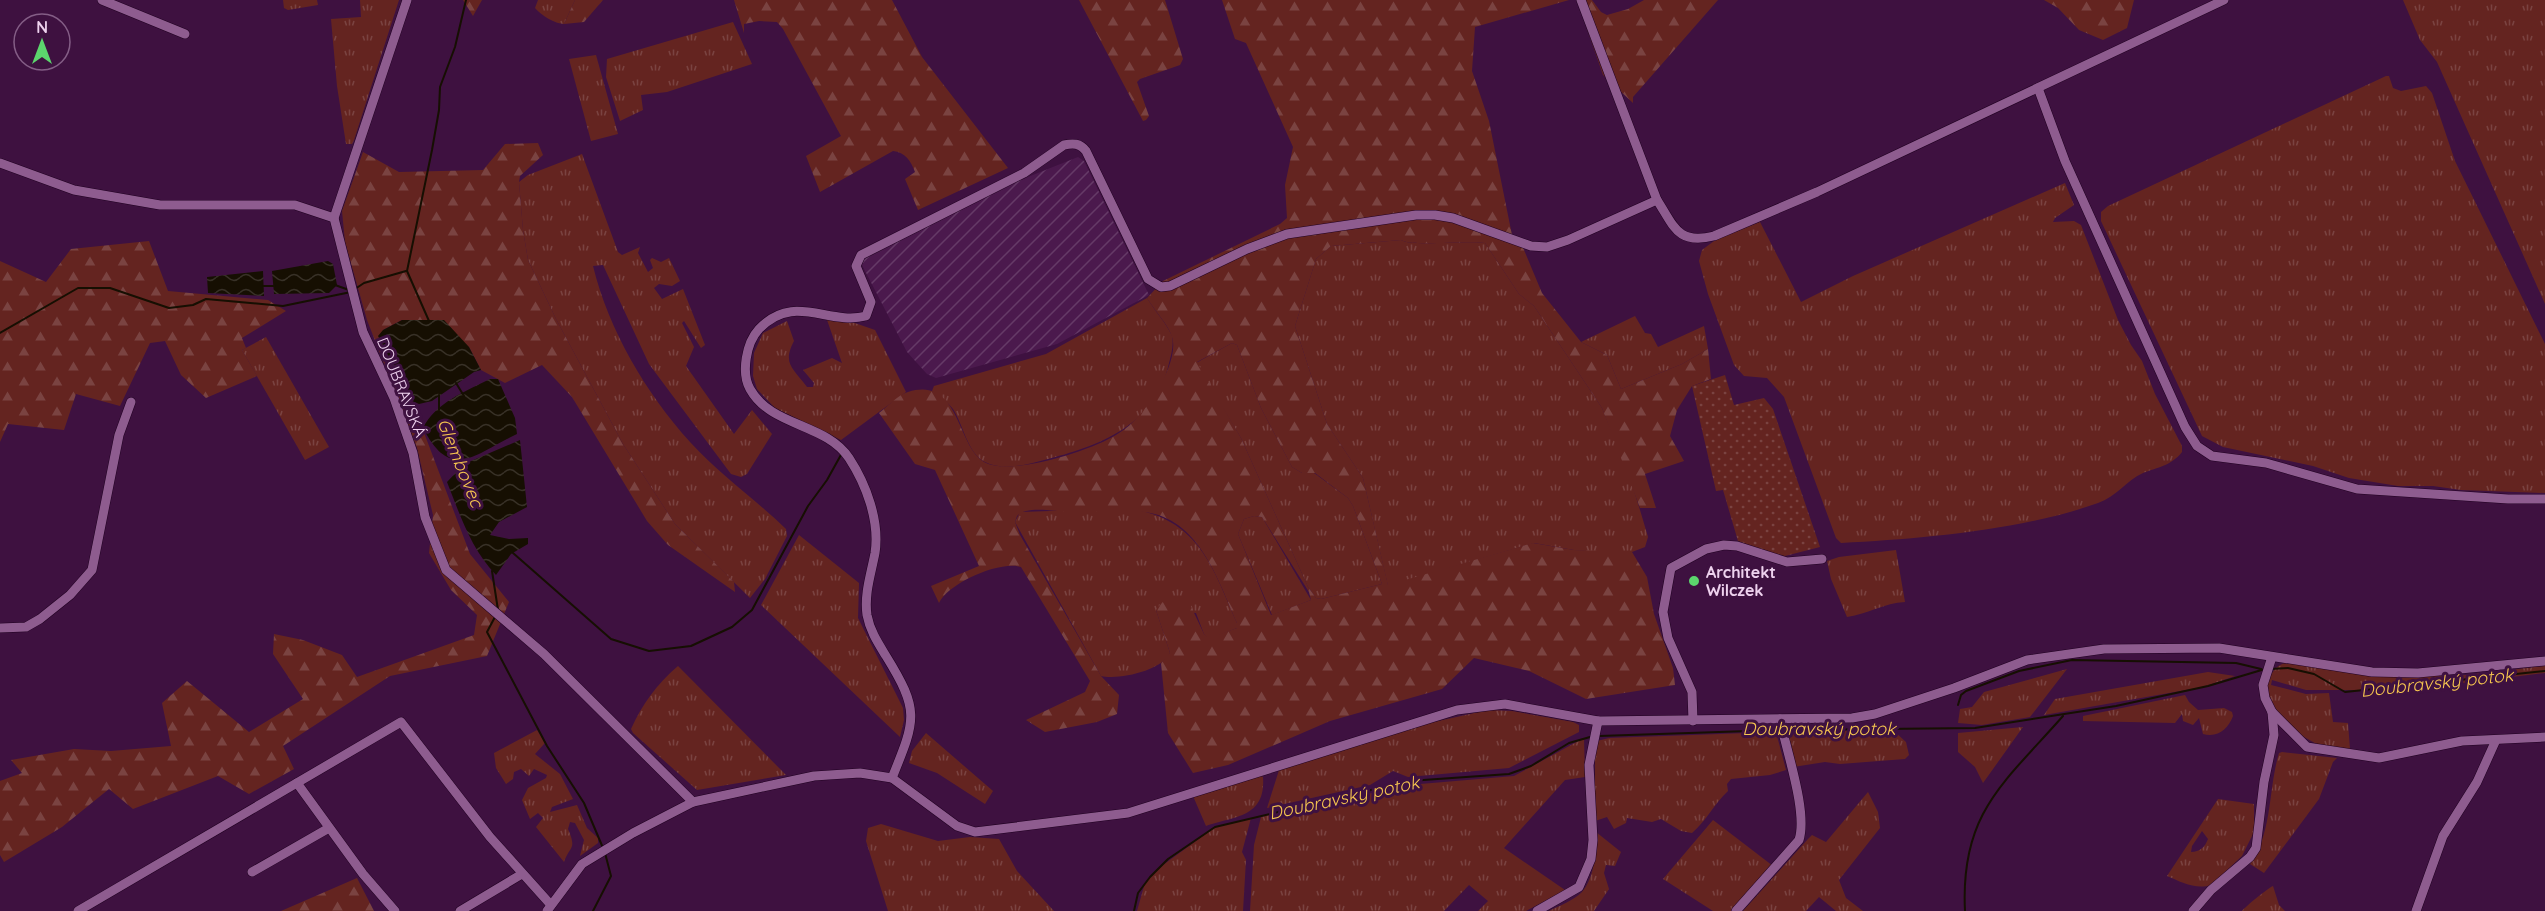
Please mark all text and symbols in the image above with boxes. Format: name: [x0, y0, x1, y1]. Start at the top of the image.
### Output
north arrow: [12, 12, 72, 72]
text: N: [36, 17, 48, 37]
street label: DOUBRAVSKÁ: [373, 334, 431, 440]
water label: Glembovec: [432, 415, 489, 512]
place label: Architekt Wilczek: [1706, 562, 1776, 600]
marker: Architekt Wilczek: [1687, 574, 1701, 588]
water label: Doubravský potok: [2359, 663, 2516, 702]
water label: Doubravský potok: [1742, 717, 1897, 740]
water label: Doubravský potok: [1266, 770, 1423, 825]

